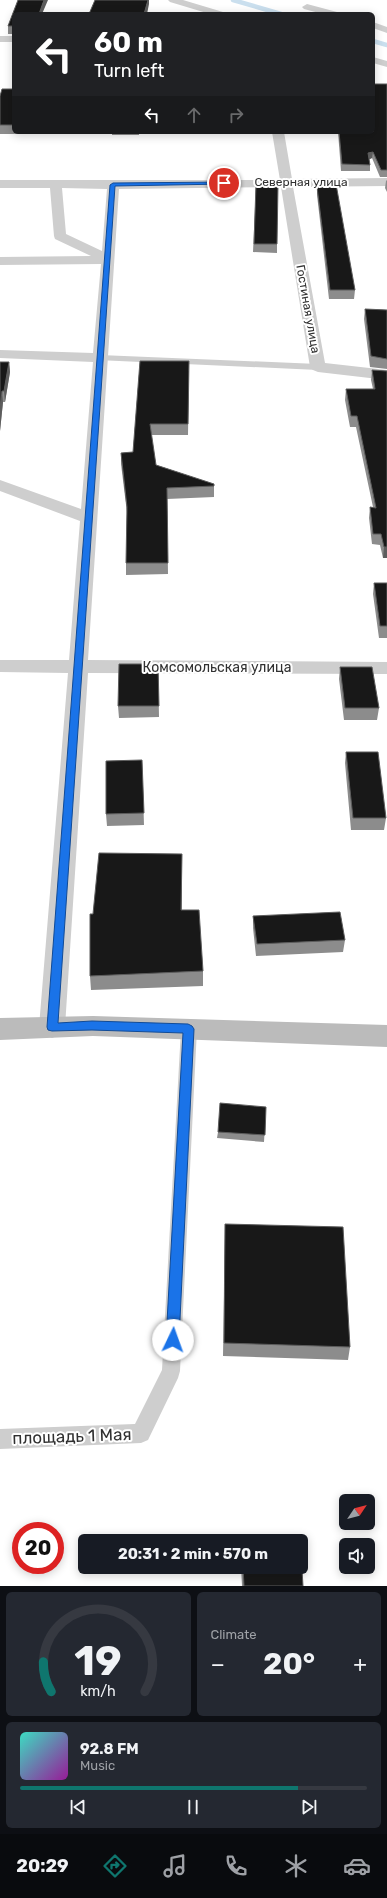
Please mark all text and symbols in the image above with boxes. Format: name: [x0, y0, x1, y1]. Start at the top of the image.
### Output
text: 60 m: [94, 26, 163, 59]
icon: left: [28, 28, 80, 80]
text: Turn left: [94, 60, 164, 82]
icon: left: [141, 104, 163, 126]
icon: ahead: [183, 104, 205, 126]
icon: right: [225, 104, 247, 126]
pin: [207, 166, 241, 200]
icon: arrive: [213, 172, 235, 194]
street label: Северная улица: [254, 175, 348, 189]
street label: Гостиная улица: [293, 264, 323, 354]
street label: Комсомольская улица: [143, 659, 291, 676]
position arrow: [152, 1319, 194, 1361]
street label: площадь 1 Мая: [12, 1424, 132, 1448]
north arrow: [339, 1494, 375, 1530]
map controls: [339, 1494, 375, 1574]
speed limit sign: 20: [12, 1522, 64, 1574]
button: sound: [339, 1538, 375, 1574]
text: 20:31 · 2 min · 570 m: [118, 1545, 268, 1563]
text: Climate: [211, 1627, 257, 1642]
text: 19: [75, 1636, 122, 1685]
text: 20°: [263, 1646, 315, 1682]
text: −: [211, 1651, 225, 1678]
text: +: [353, 1651, 367, 1678]
text: km/h: [80, 1683, 116, 1700]
text: 92.8 FM: [80, 1740, 139, 1758]
text: Music: [80, 1758, 115, 1773]
icon: previous: [67, 1796, 89, 1818]
icon: pause: [182, 1796, 204, 1818]
icon: next: [298, 1796, 320, 1818]
icon: directions: [101, 1852, 129, 1880]
icon: music: [161, 1852, 189, 1880]
icon: phone: [222, 1852, 250, 1880]
icon: climate: [282, 1852, 310, 1880]
icon: car: [343, 1852, 371, 1880]
text: 20:29: [16, 1855, 69, 1877]

